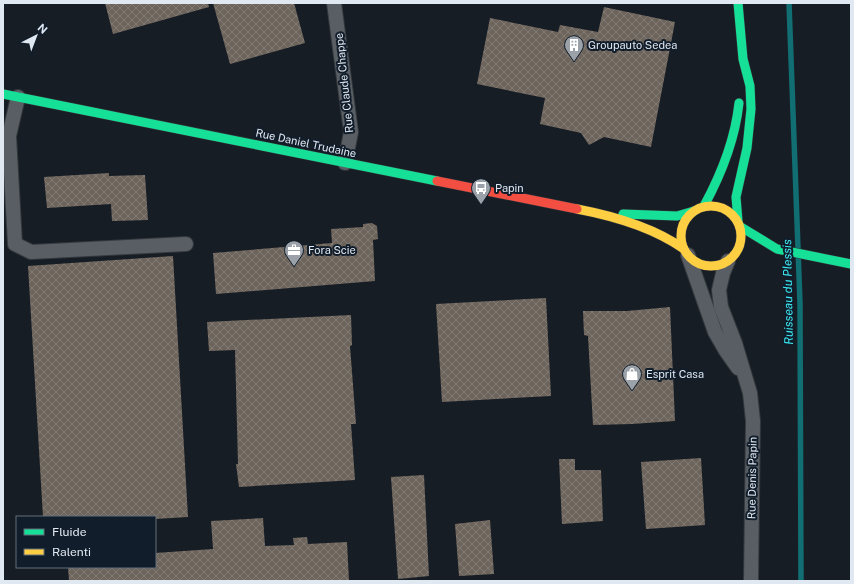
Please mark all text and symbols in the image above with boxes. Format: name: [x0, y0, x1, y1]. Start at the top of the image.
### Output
north arrow: [16, 16, 56, 56]
text: N: [35, 21, 50, 36]
street label: Rue Claude Chappe: [333, 32, 355, 134]
building icon: Groupauto Sedea: [563, 34, 585, 62]
place label: Groupauto Sedea: [588, 39, 677, 51]
street label: Rue Daniel Trudaine: [255, 126, 357, 160]
bus stop icon: Papin: [470, 177, 492, 205]
place label: Papin: [495, 182, 524, 194]
office icon: Fora Scie: [283, 239, 305, 267]
water label: Ruisseau du Plessis: [780, 239, 796, 345]
place label: Fora Scie: [308, 244, 356, 256]
shop icon: Esprit Casa: [621, 363, 643, 391]
place label: Esprit Casa: [646, 368, 704, 380]
street label: Rue Denis Papin: [745, 437, 759, 519]
legend: [16, 516, 156, 568]
text: Fluide: [52, 525, 87, 539]
text: Ralenti: [52, 545, 91, 559]

